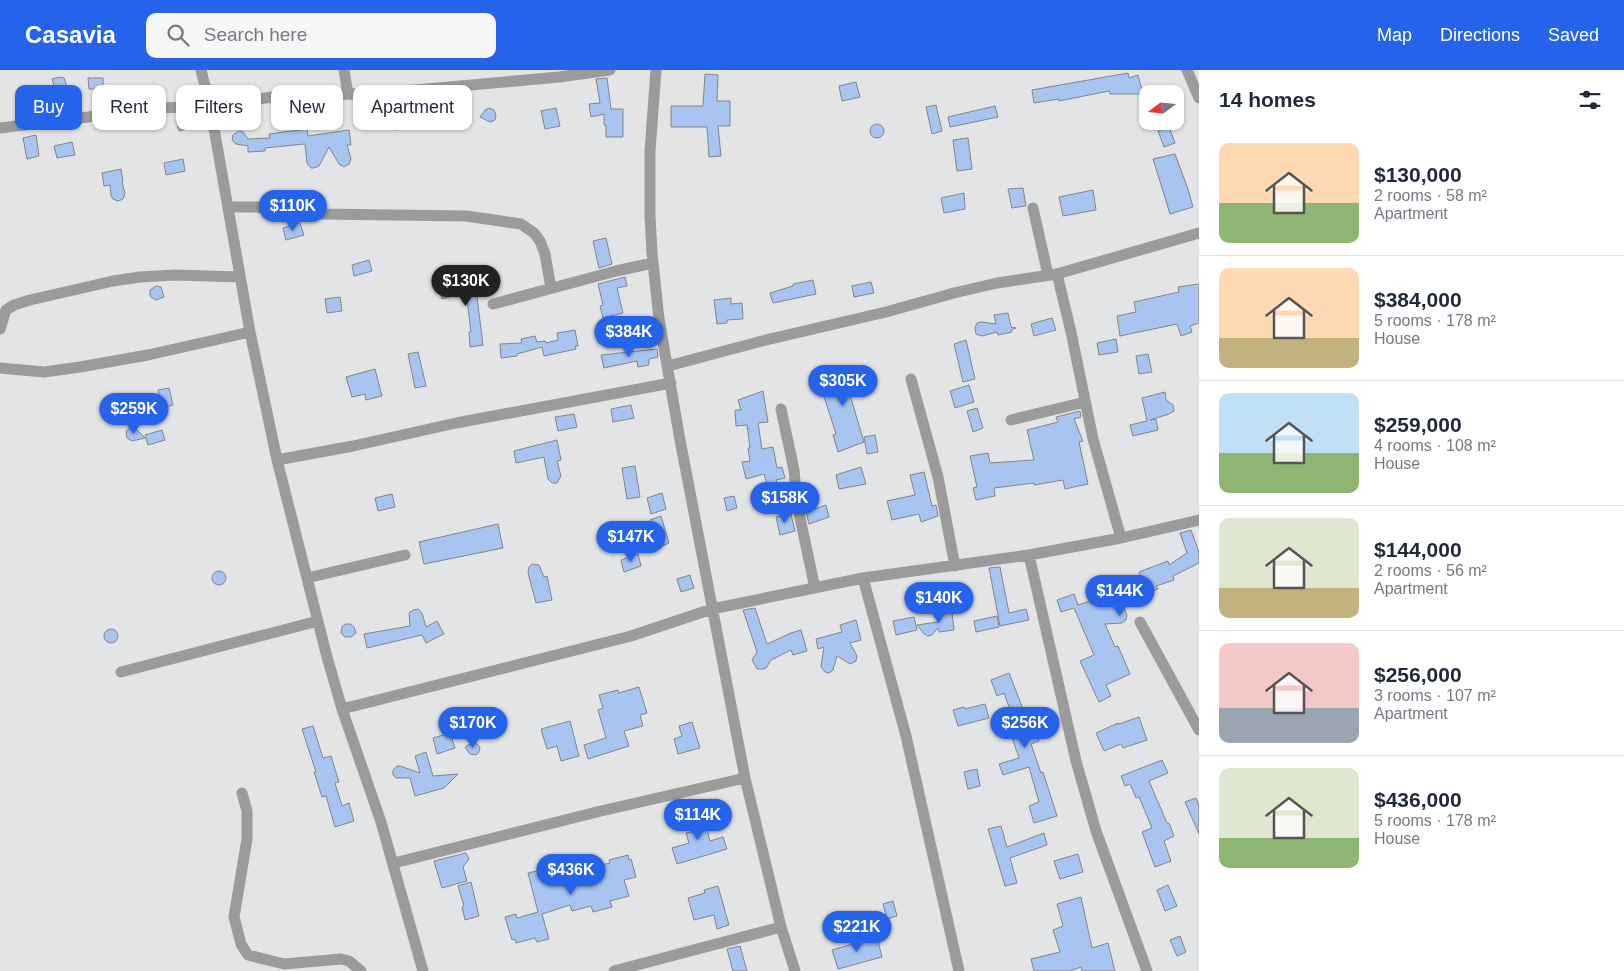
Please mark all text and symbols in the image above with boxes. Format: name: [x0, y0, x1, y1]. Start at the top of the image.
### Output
search box: [146, 13, 496, 58]
text: Casavia: [25, 21, 116, 48]
icon: search: [164, 21, 192, 49]
text: Search here: [204, 24, 307, 45]
text: Map: [1377, 25, 1412, 45]
text: Directions: [1440, 25, 1520, 45]
text: Saved: [1548, 25, 1599, 45]
chip: Buy: [15, 85, 82, 130]
chip: Rent: [92, 85, 166, 130]
chip: Filters: [176, 85, 261, 130]
chip: New: [271, 85, 343, 130]
chip: Apartment: [353, 85, 472, 130]
north arrow: [1139, 85, 1184, 130]
map controls: [1139, 85, 1184, 130]
icon: filters: [1576, 86, 1604, 114]
text: 14 homes: [1219, 88, 1316, 111]
icon: home: [1259, 163, 1319, 223]
text: $130,000: [1374, 163, 1462, 186]
text: 2 rooms · 58 m²: [1374, 187, 1487, 204]
pin: $110K: [258, 190, 328, 232]
text: $110K: [270, 197, 316, 214]
text: Apartment: [1374, 205, 1448, 222]
pin: $130K: [431, 264, 501, 307]
text: $130K: [442, 272, 490, 289]
icon: home: [1259, 288, 1319, 348]
text: $384,000: [1374, 288, 1462, 311]
text: 5 rooms · 178 m²: [1374, 312, 1496, 329]
pin: $384K: [594, 316, 664, 358]
text: $384K: [605, 323, 653, 340]
text: House: [1374, 330, 1420, 347]
pin: $305K: [808, 364, 878, 407]
text: $305K: [819, 372, 867, 389]
pin: $259K: [99, 392, 169, 435]
text: $259K: [110, 400, 158, 417]
icon: home: [1259, 413, 1319, 473]
text: $259,000: [1374, 413, 1462, 436]
text: 4 rooms · 108 m²: [1374, 437, 1496, 454]
text: House: [1374, 455, 1420, 472]
pin: $158K: [750, 482, 820, 524]
text: $158K: [761, 489, 809, 506]
pin: $147K: [596, 520, 666, 563]
text: $147K: [607, 528, 655, 545]
icon: home: [1259, 538, 1319, 598]
text: $144,000: [1374, 538, 1462, 561]
text: 2 rooms · 56 m²: [1374, 562, 1487, 579]
pin: $144K: [1085, 574, 1155, 617]
text: Apartment: [1374, 580, 1448, 597]
pin: $140K: [904, 582, 974, 624]
text: $144K: [1096, 582, 1144, 599]
text: $140K: [915, 589, 963, 606]
icon: home: [1259, 663, 1319, 723]
text: $256,000: [1374, 663, 1462, 686]
text: 3 rooms · 107 m²: [1374, 687, 1496, 704]
text: Apartment: [1374, 705, 1448, 722]
pin: $170K: [438, 706, 508, 749]
pin: $256K: [990, 706, 1060, 749]
text: $170K: [449, 714, 497, 731]
text: $256K: [1001, 714, 1049, 731]
icon: home: [1259, 788, 1319, 848]
text: $436,000: [1374, 788, 1462, 811]
pin: $114K: [663, 798, 733, 841]
text: $114K: [675, 806, 721, 823]
text: 5 rooms · 178 m²: [1374, 812, 1496, 829]
text: House: [1374, 830, 1420, 847]
pin: $436K: [536, 854, 606, 896]
text: $436K: [547, 861, 595, 878]
pin: $221K: [822, 910, 892, 953]
text: $221K: [833, 918, 881, 935]

